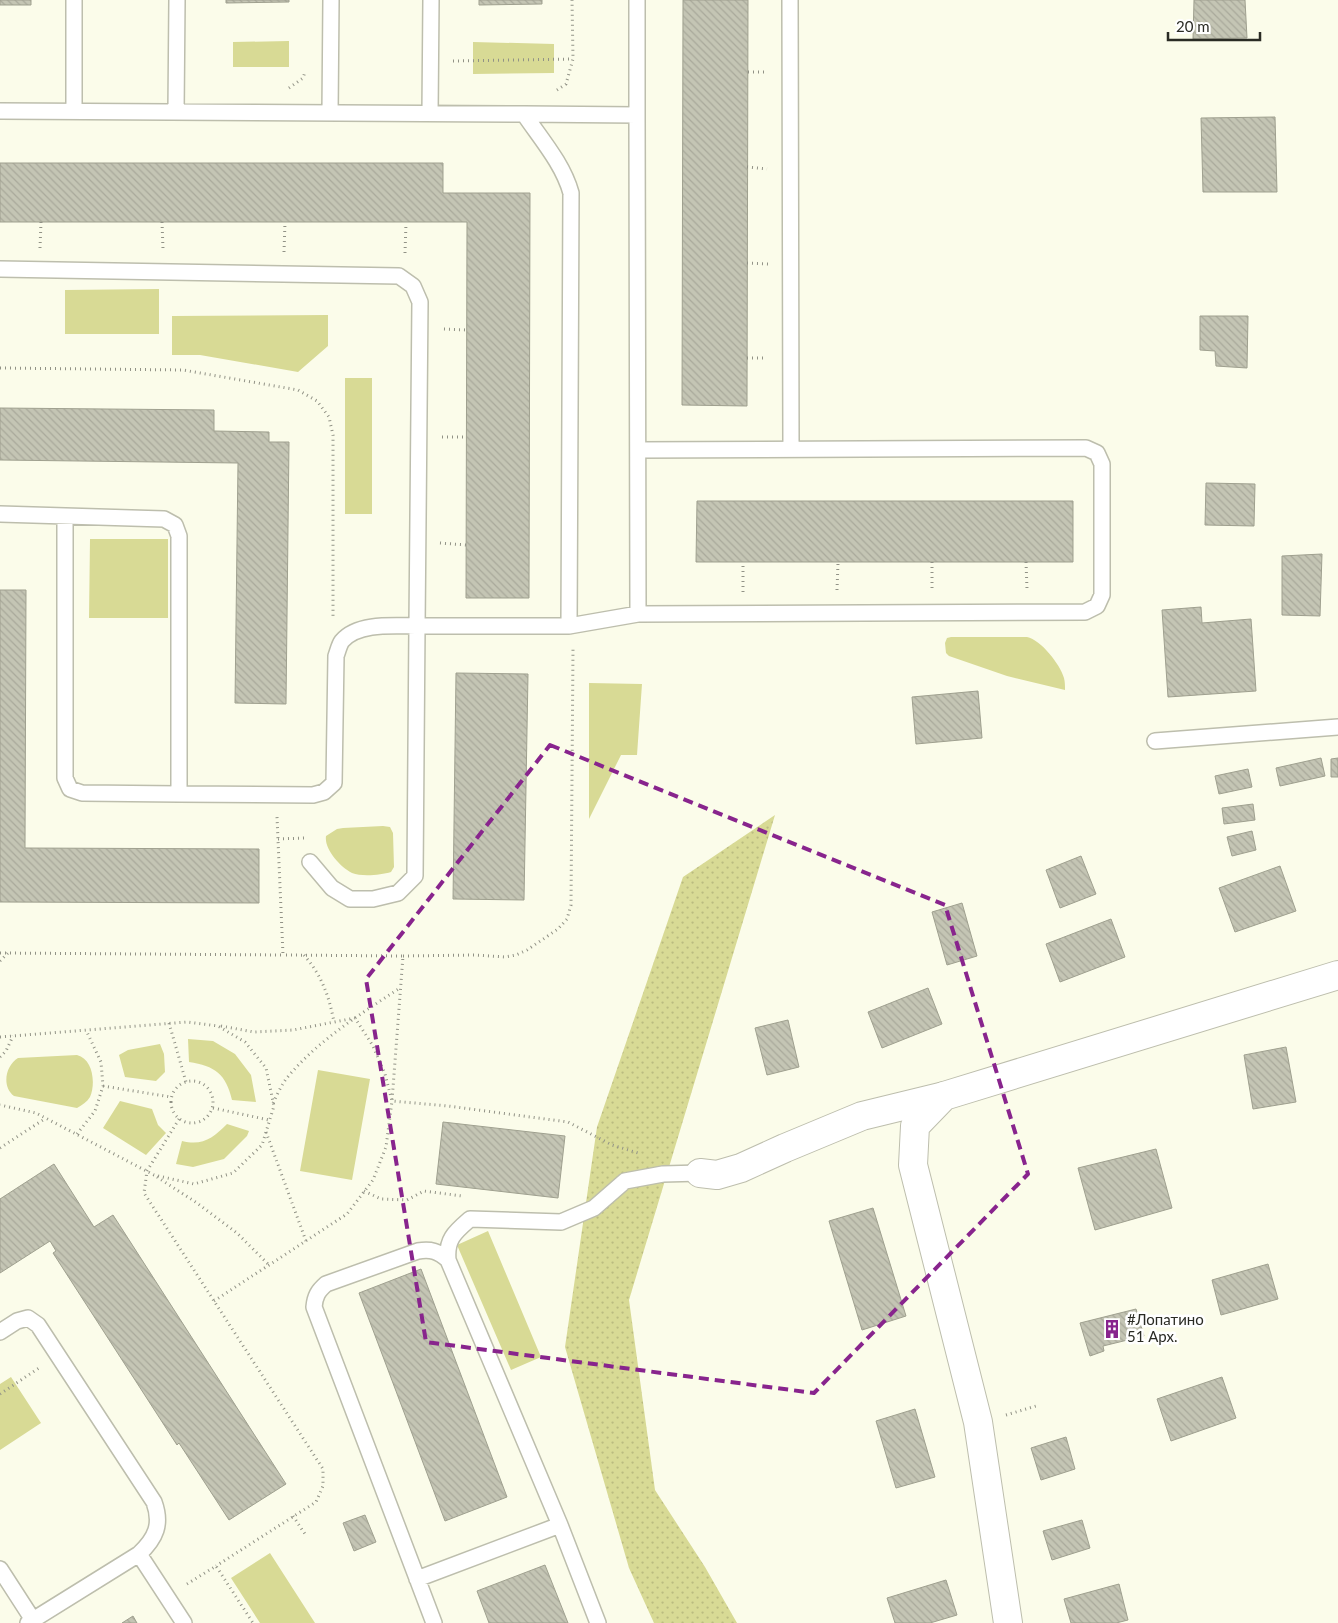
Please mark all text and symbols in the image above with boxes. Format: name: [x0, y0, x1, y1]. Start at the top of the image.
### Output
scale bar: [1168, 10, 1260, 42]
text: 20 m: [1176, 17, 1210, 35]
place label: #Лопатино 51 Арх.: [1127, 1310, 1204, 1345]
building icon: #Лопатино 51 Арх.: [1101, 1318, 1123, 1340]

